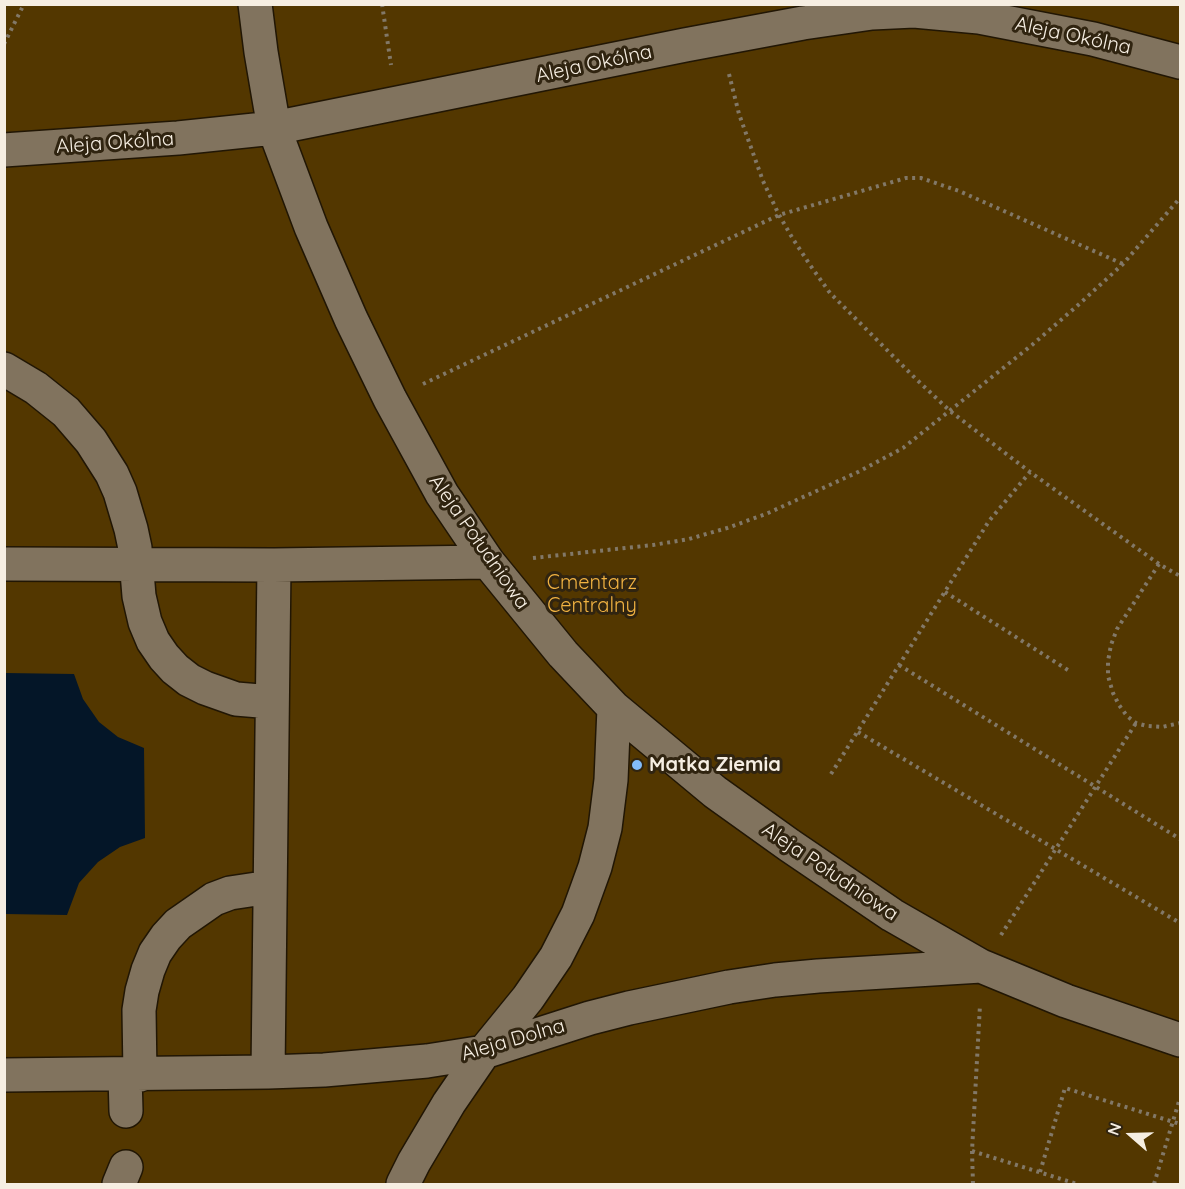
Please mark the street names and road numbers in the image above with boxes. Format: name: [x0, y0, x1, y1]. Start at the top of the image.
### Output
street label: Aleja Okólna: [1013, 12, 1133, 60]
street label: Aleja Okólna: [534, 40, 654, 88]
street label: Aleja Okólna: [55, 127, 175, 159]
street label: Aleja Południowa: [424, 470, 534, 614]
street label: Aleja Południowa: [758, 818, 902, 926]
street label: Aleja Dolna: [458, 1014, 568, 1066]

